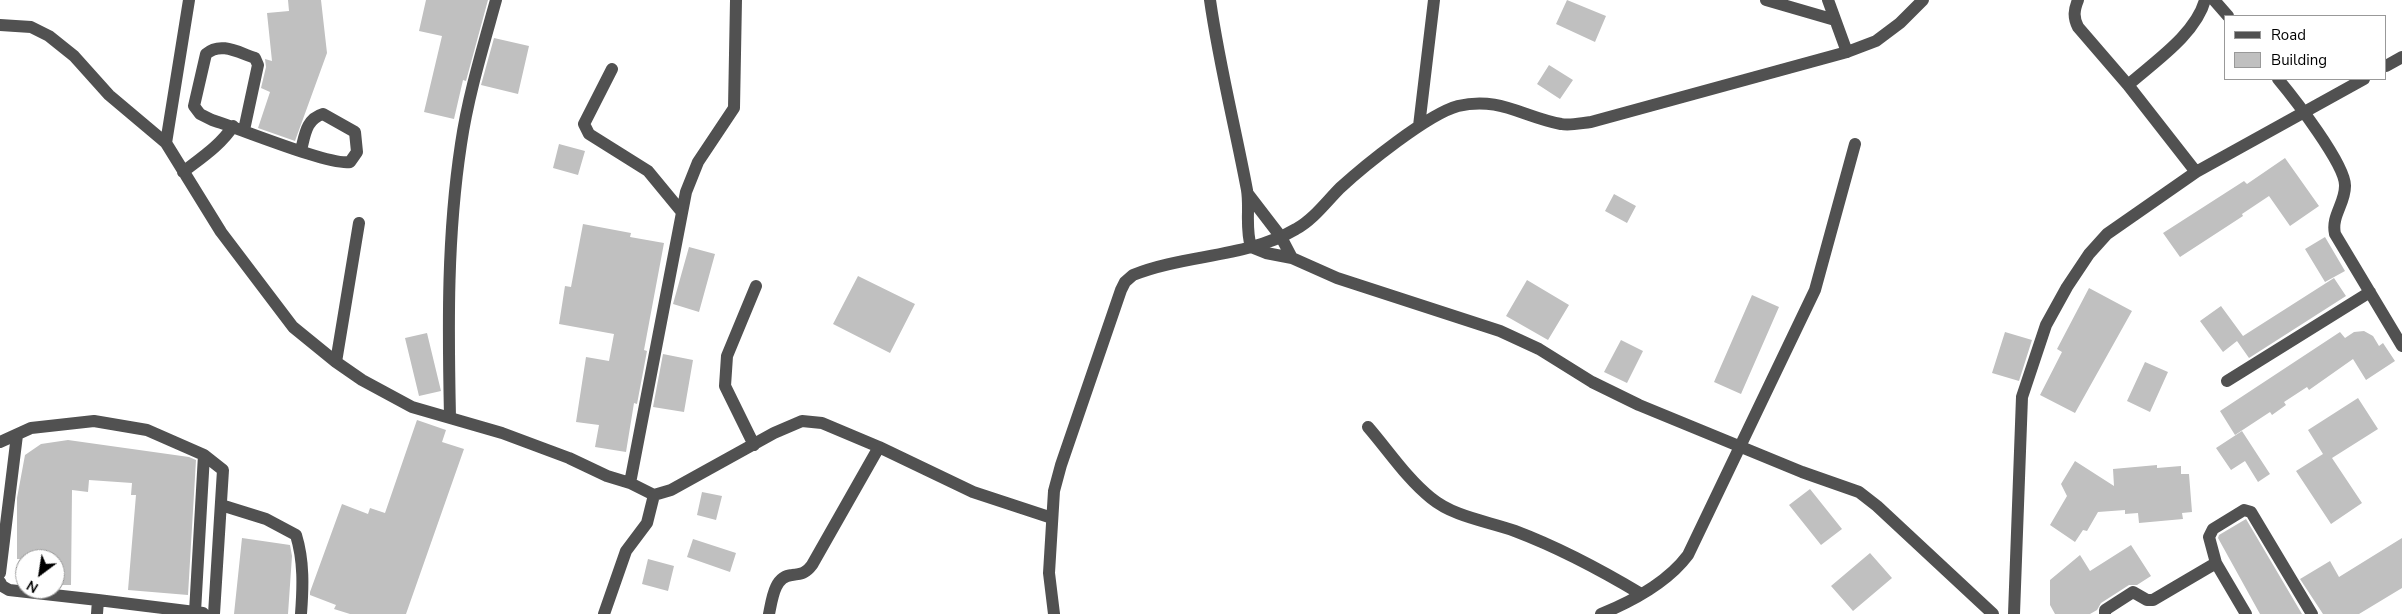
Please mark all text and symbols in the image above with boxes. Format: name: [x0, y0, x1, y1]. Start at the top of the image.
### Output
legend: [2224, 15, 2387, 80]
text: Road: [2271, 25, 2306, 45]
text: Building: [2271, 50, 2327, 70]
north arrow: [15, 549, 65, 599]
text: N: [23, 576, 42, 597]

